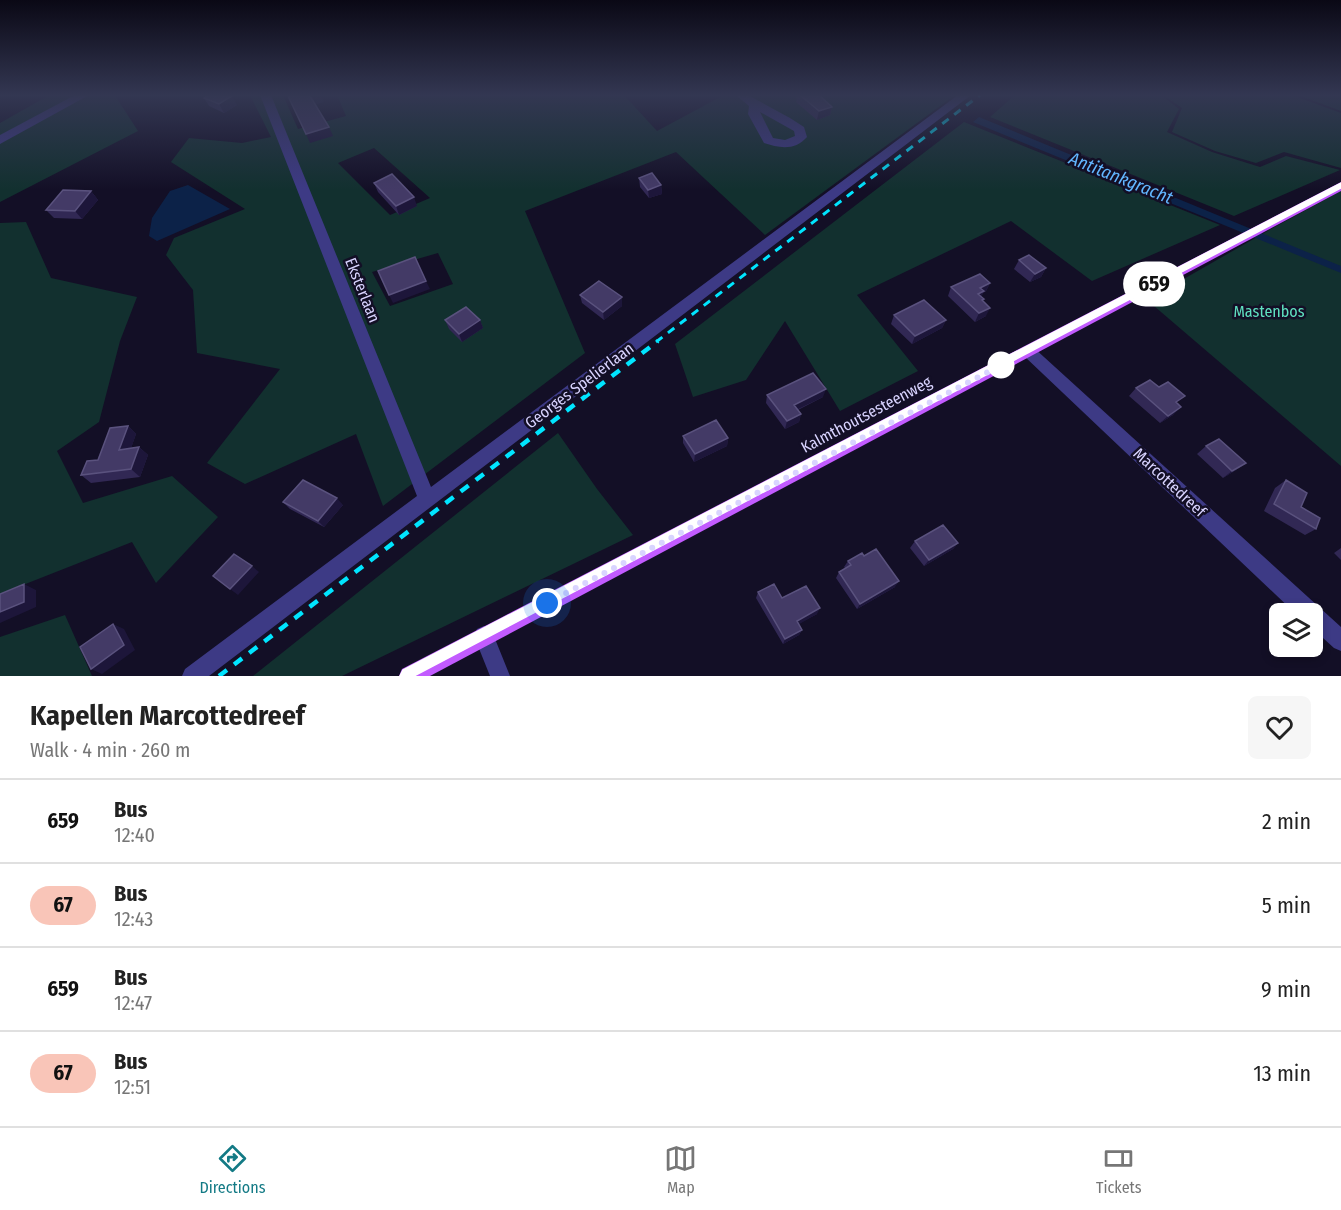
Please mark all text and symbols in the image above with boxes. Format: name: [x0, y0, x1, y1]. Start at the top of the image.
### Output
water label: Antitankgracht: [1065, 147, 1176, 209]
street label: Eksterlaan: [341, 255, 384, 325]
line badge: 659: [1120, 264, 1188, 304]
text: 659: [1138, 271, 1170, 297]
park label: Mastenbos: [1233, 302, 1305, 321]
street label: Georges Spelierlaan: [521, 338, 637, 432]
unlabelled marker: [988, 352, 1014, 378]
street label: Kalmthoutsesteenweg: [798, 372, 935, 457]
street label: Marcottedreef: [1130, 444, 1211, 521]
your location: [532, 588, 562, 618]
map controls: [1269, 603, 1323, 657]
button: layers: [1269, 603, 1323, 657]
button: heart: [1248, 696, 1311, 759]
text: Kapellen Marcottedreef: [30, 699, 305, 732]
text: Walk · 4 min · 260 m: [30, 738, 190, 762]
text: Bus: [114, 796, 147, 823]
text: 659: [47, 808, 79, 834]
text: 2 min: [1262, 808, 1311, 835]
text: 12:40: [114, 823, 155, 847]
text: Bus: [114, 880, 147, 907]
text: 67: [53, 892, 73, 918]
text: 5 min: [1262, 892, 1311, 919]
text: 12:43: [114, 907, 153, 931]
text: Bus: [114, 964, 147, 991]
text: 659: [47, 976, 79, 1002]
text: 9 min: [1261, 976, 1311, 1003]
text: 12:47: [114, 991, 152, 1015]
text: Bus: [114, 1048, 147, 1075]
text: 67: [53, 1060, 73, 1086]
text: 13 min: [1253, 1060, 1311, 1087]
text: 12:51: [114, 1075, 151, 1099]
tab: Directions: [199, 1142, 266, 1197]
tab: Map: [664, 1142, 697, 1197]
tab: Tickets: [1096, 1142, 1142, 1197]

